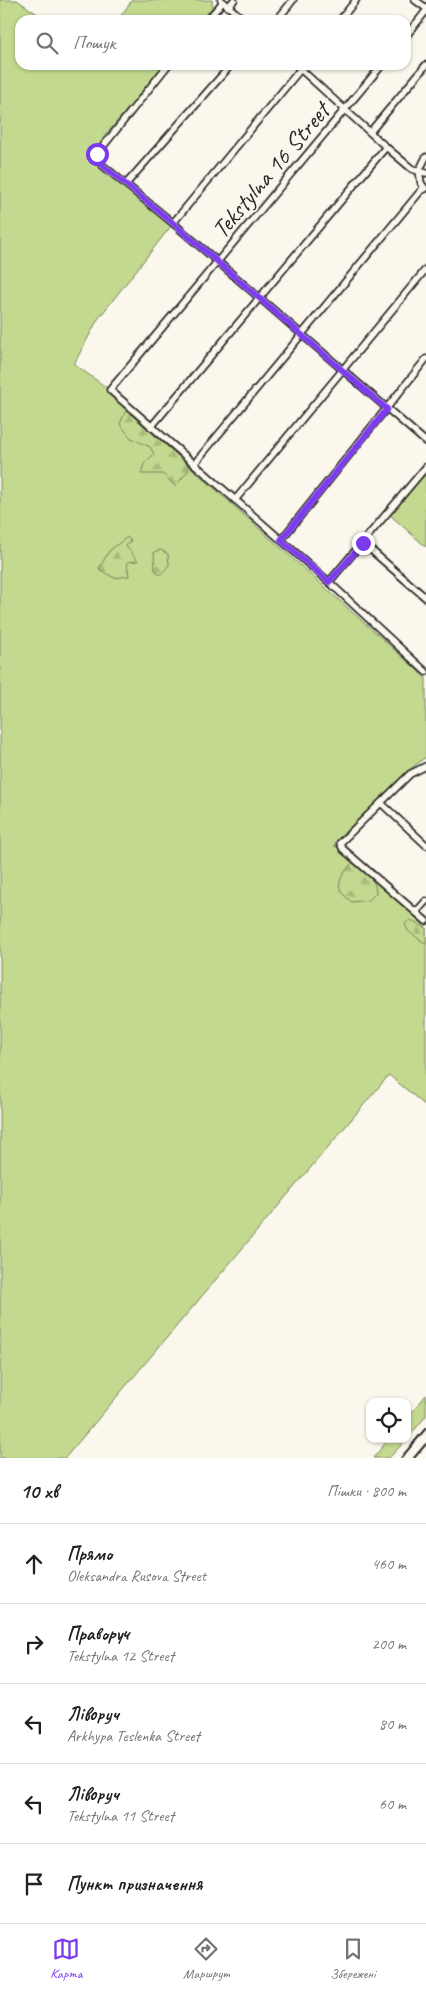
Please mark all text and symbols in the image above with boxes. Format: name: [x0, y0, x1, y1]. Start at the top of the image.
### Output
search box: [15, 15, 411, 70]
icon: search: [33, 29, 61, 57]
text: Пошук: [73, 31, 115, 55]
street label: Tekstylna 16 Street: [205, 93, 339, 245]
route start: [86, 143, 109, 166]
route end: [352, 532, 375, 555]
map controls: [366, 1398, 411, 1443]
button: locate: [366, 1398, 411, 1443]
text: 10 хв: [20, 1478, 58, 1504]
text: Пішки · 800 m: [327, 1481, 406, 1501]
text: Прямо: [67, 1542, 112, 1566]
icon: ahead: [20, 1550, 48, 1578]
text: 460 m: [372, 1554, 406, 1574]
text: Oleksandra Rusova Street: [67, 1566, 206, 1586]
text: Праворуч: [67, 1622, 129, 1646]
icon: right: [20, 1630, 48, 1658]
text: 200 m: [372, 1634, 406, 1654]
text: Tekstylna 12 Street: [67, 1646, 174, 1666]
text: Ліворуч: [67, 1702, 119, 1726]
icon: left: [20, 1710, 48, 1738]
text: 80 m: [379, 1714, 406, 1734]
text: Arkhypa Teslenka Street: [67, 1726, 200, 1746]
text: Ліворуч: [67, 1782, 119, 1806]
icon: left: [20, 1790, 48, 1818]
text: 60 m: [379, 1794, 406, 1814]
text: Tekstylna 11 Street: [67, 1806, 174, 1826]
icon: arrive: [20, 1870, 48, 1898]
text: Пункт призначення: [67, 1872, 202, 1896]
tab: Карта: [50, 1935, 82, 1982]
tab: Маршрут: [183, 1935, 229, 1982]
tab: Збережені: [330, 1935, 376, 1982]

